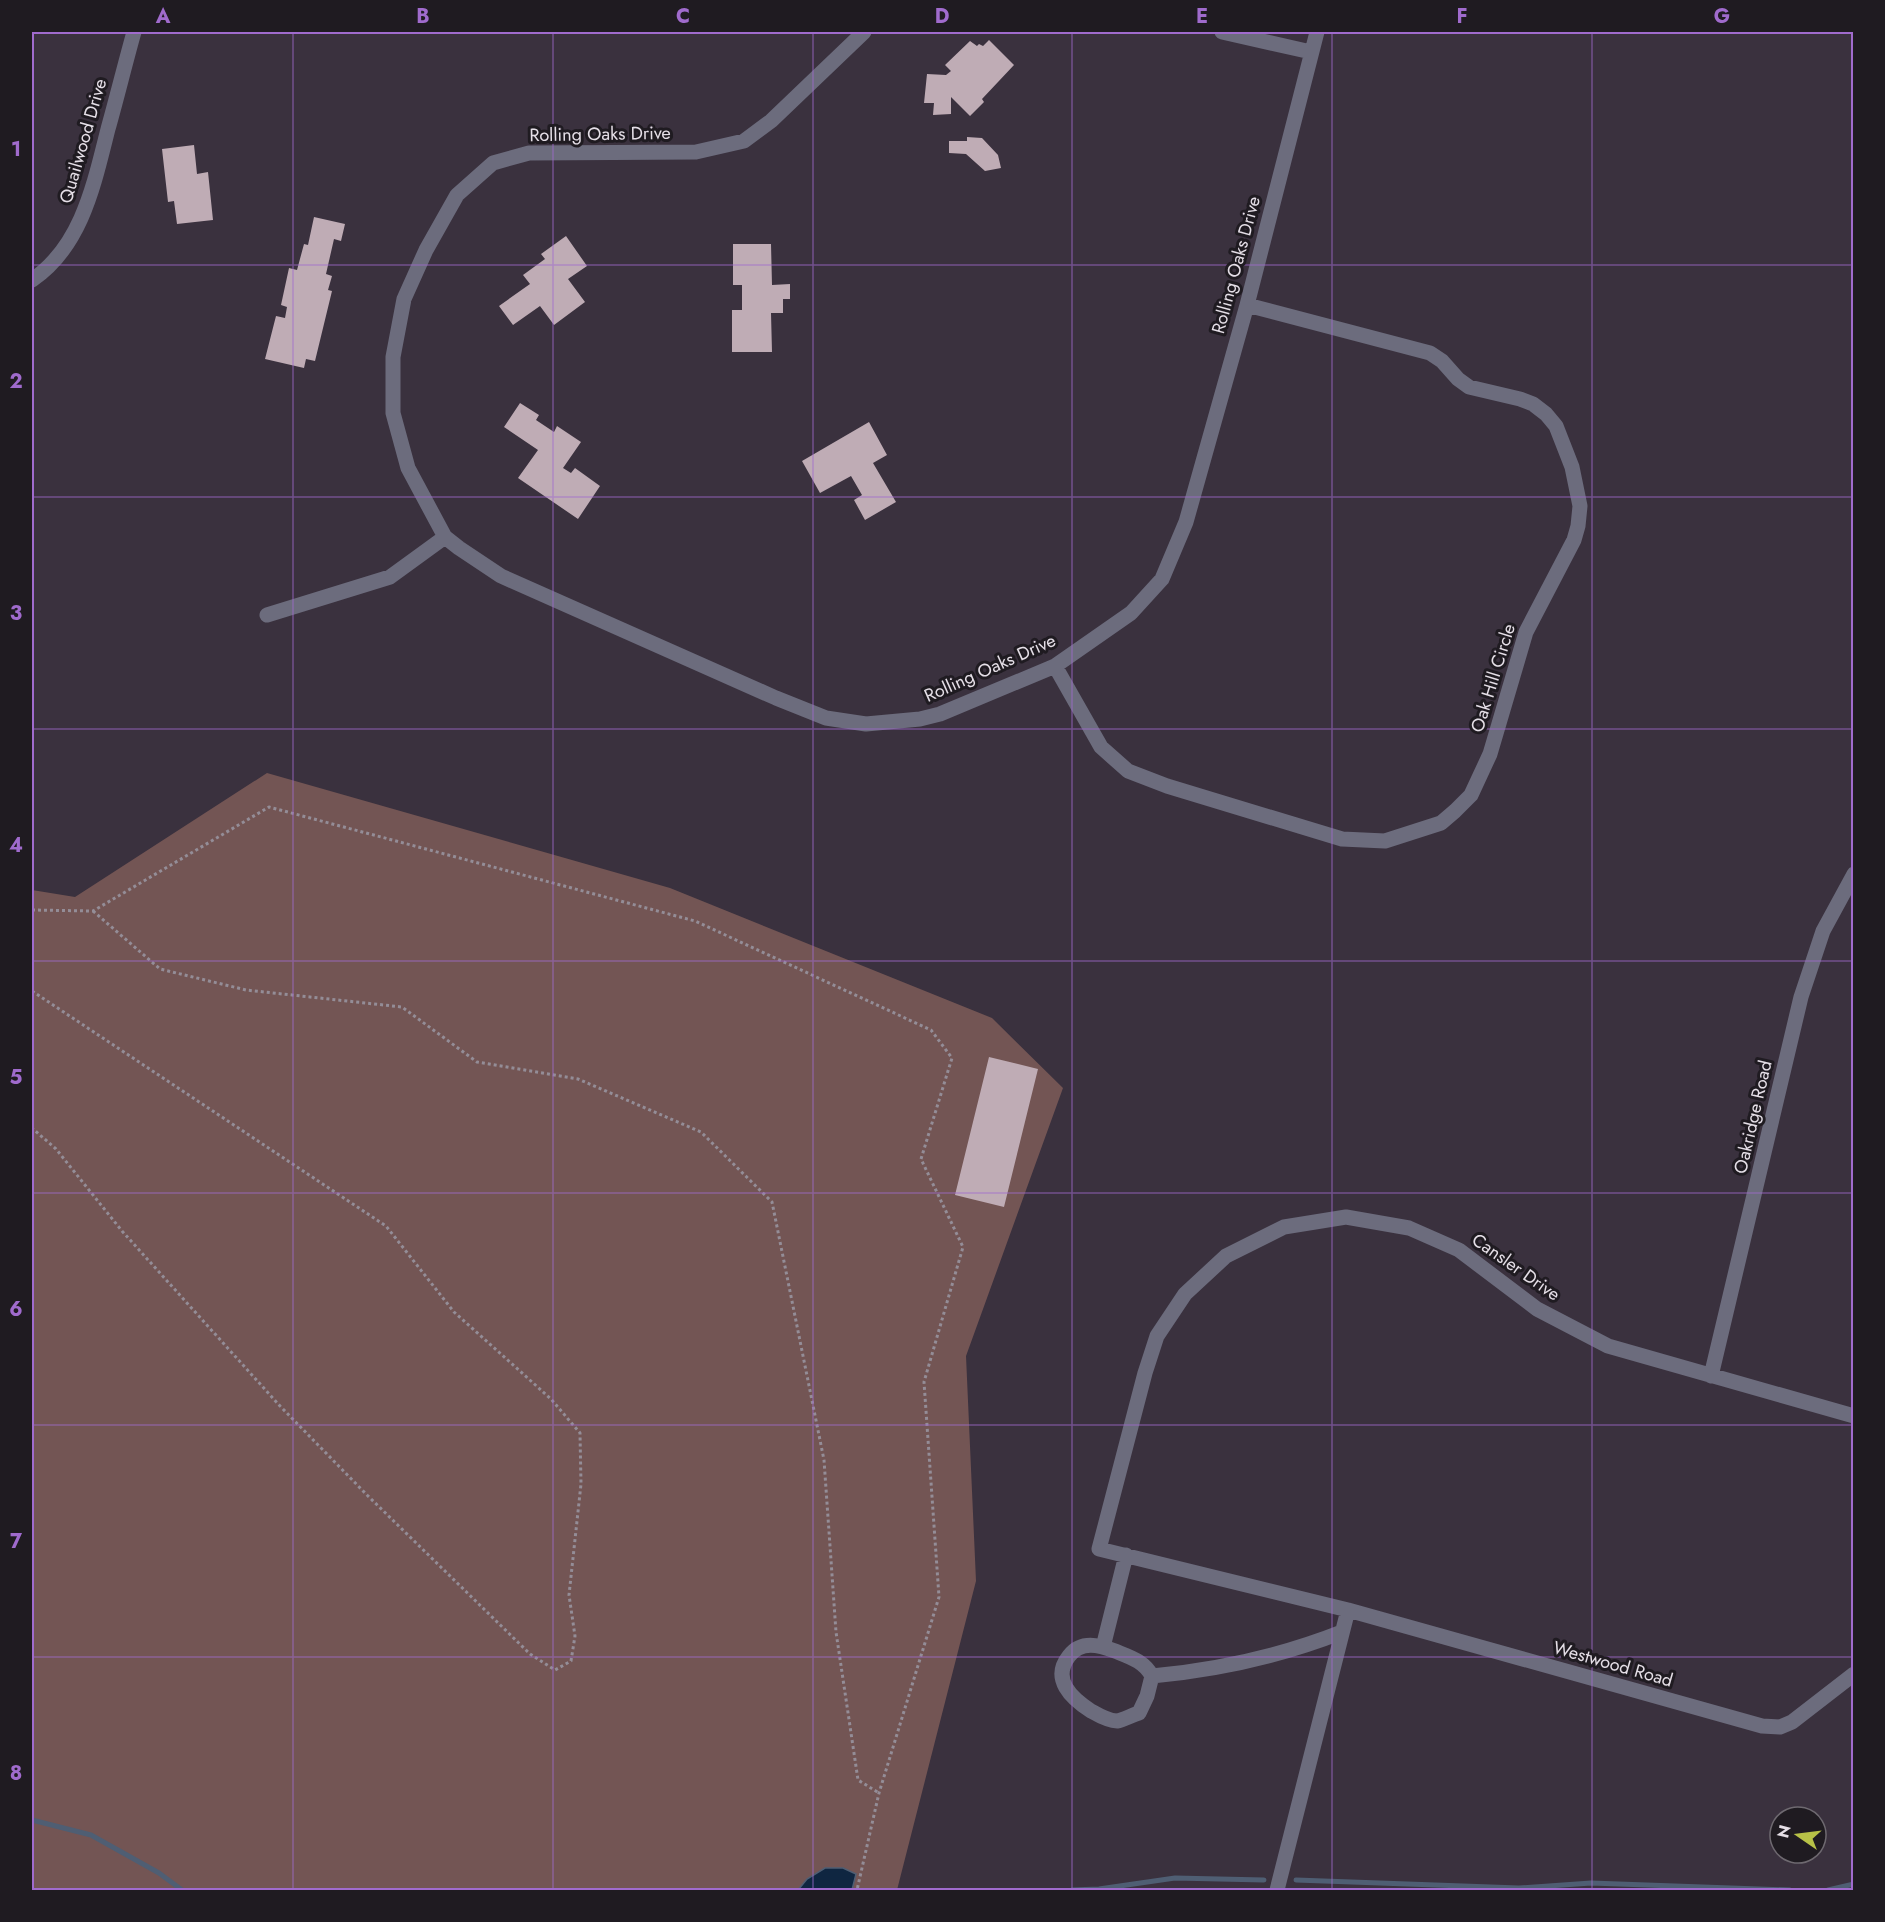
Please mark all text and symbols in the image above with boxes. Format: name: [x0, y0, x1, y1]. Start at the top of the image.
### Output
text: A: [155, 2, 171, 31]
text: B: [416, 2, 430, 31]
text: C: [676, 2, 690, 31]
text: D: [935, 2, 949, 31]
text: E: [1196, 2, 1208, 31]
text: F: [1456, 2, 1468, 31]
text: G: [1714, 2, 1730, 31]
street label: Quailwood Drive: [53, 76, 113, 206]
street label: Rolling Oaks Drive: [529, 120, 671, 148]
text: 1: [11, 135, 21, 164]
street label: Rolling Oaks Drive: [1205, 193, 1267, 337]
text: 2: [9, 367, 23, 396]
text: 3: [10, 599, 22, 628]
street label: Oak Hill Circle: [1464, 620, 1522, 736]
street label: Rolling Oaks Drive: [920, 627, 1060, 709]
text: 4: [9, 831, 23, 860]
street label: Oakridge Road: [1727, 1058, 1779, 1176]
text: 5: [10, 1063, 23, 1092]
street label: Cansler Drive: [1466, 1227, 1566, 1307]
text: 6: [9, 1295, 23, 1324]
text: 7: [10, 1527, 23, 1556]
street label: Westwood Road: [1550, 1635, 1676, 1693]
text: 8: [10, 1759, 22, 1788]
north arrow: [1768, 1805, 1828, 1865]
text: N: [1771, 1823, 1797, 1840]

